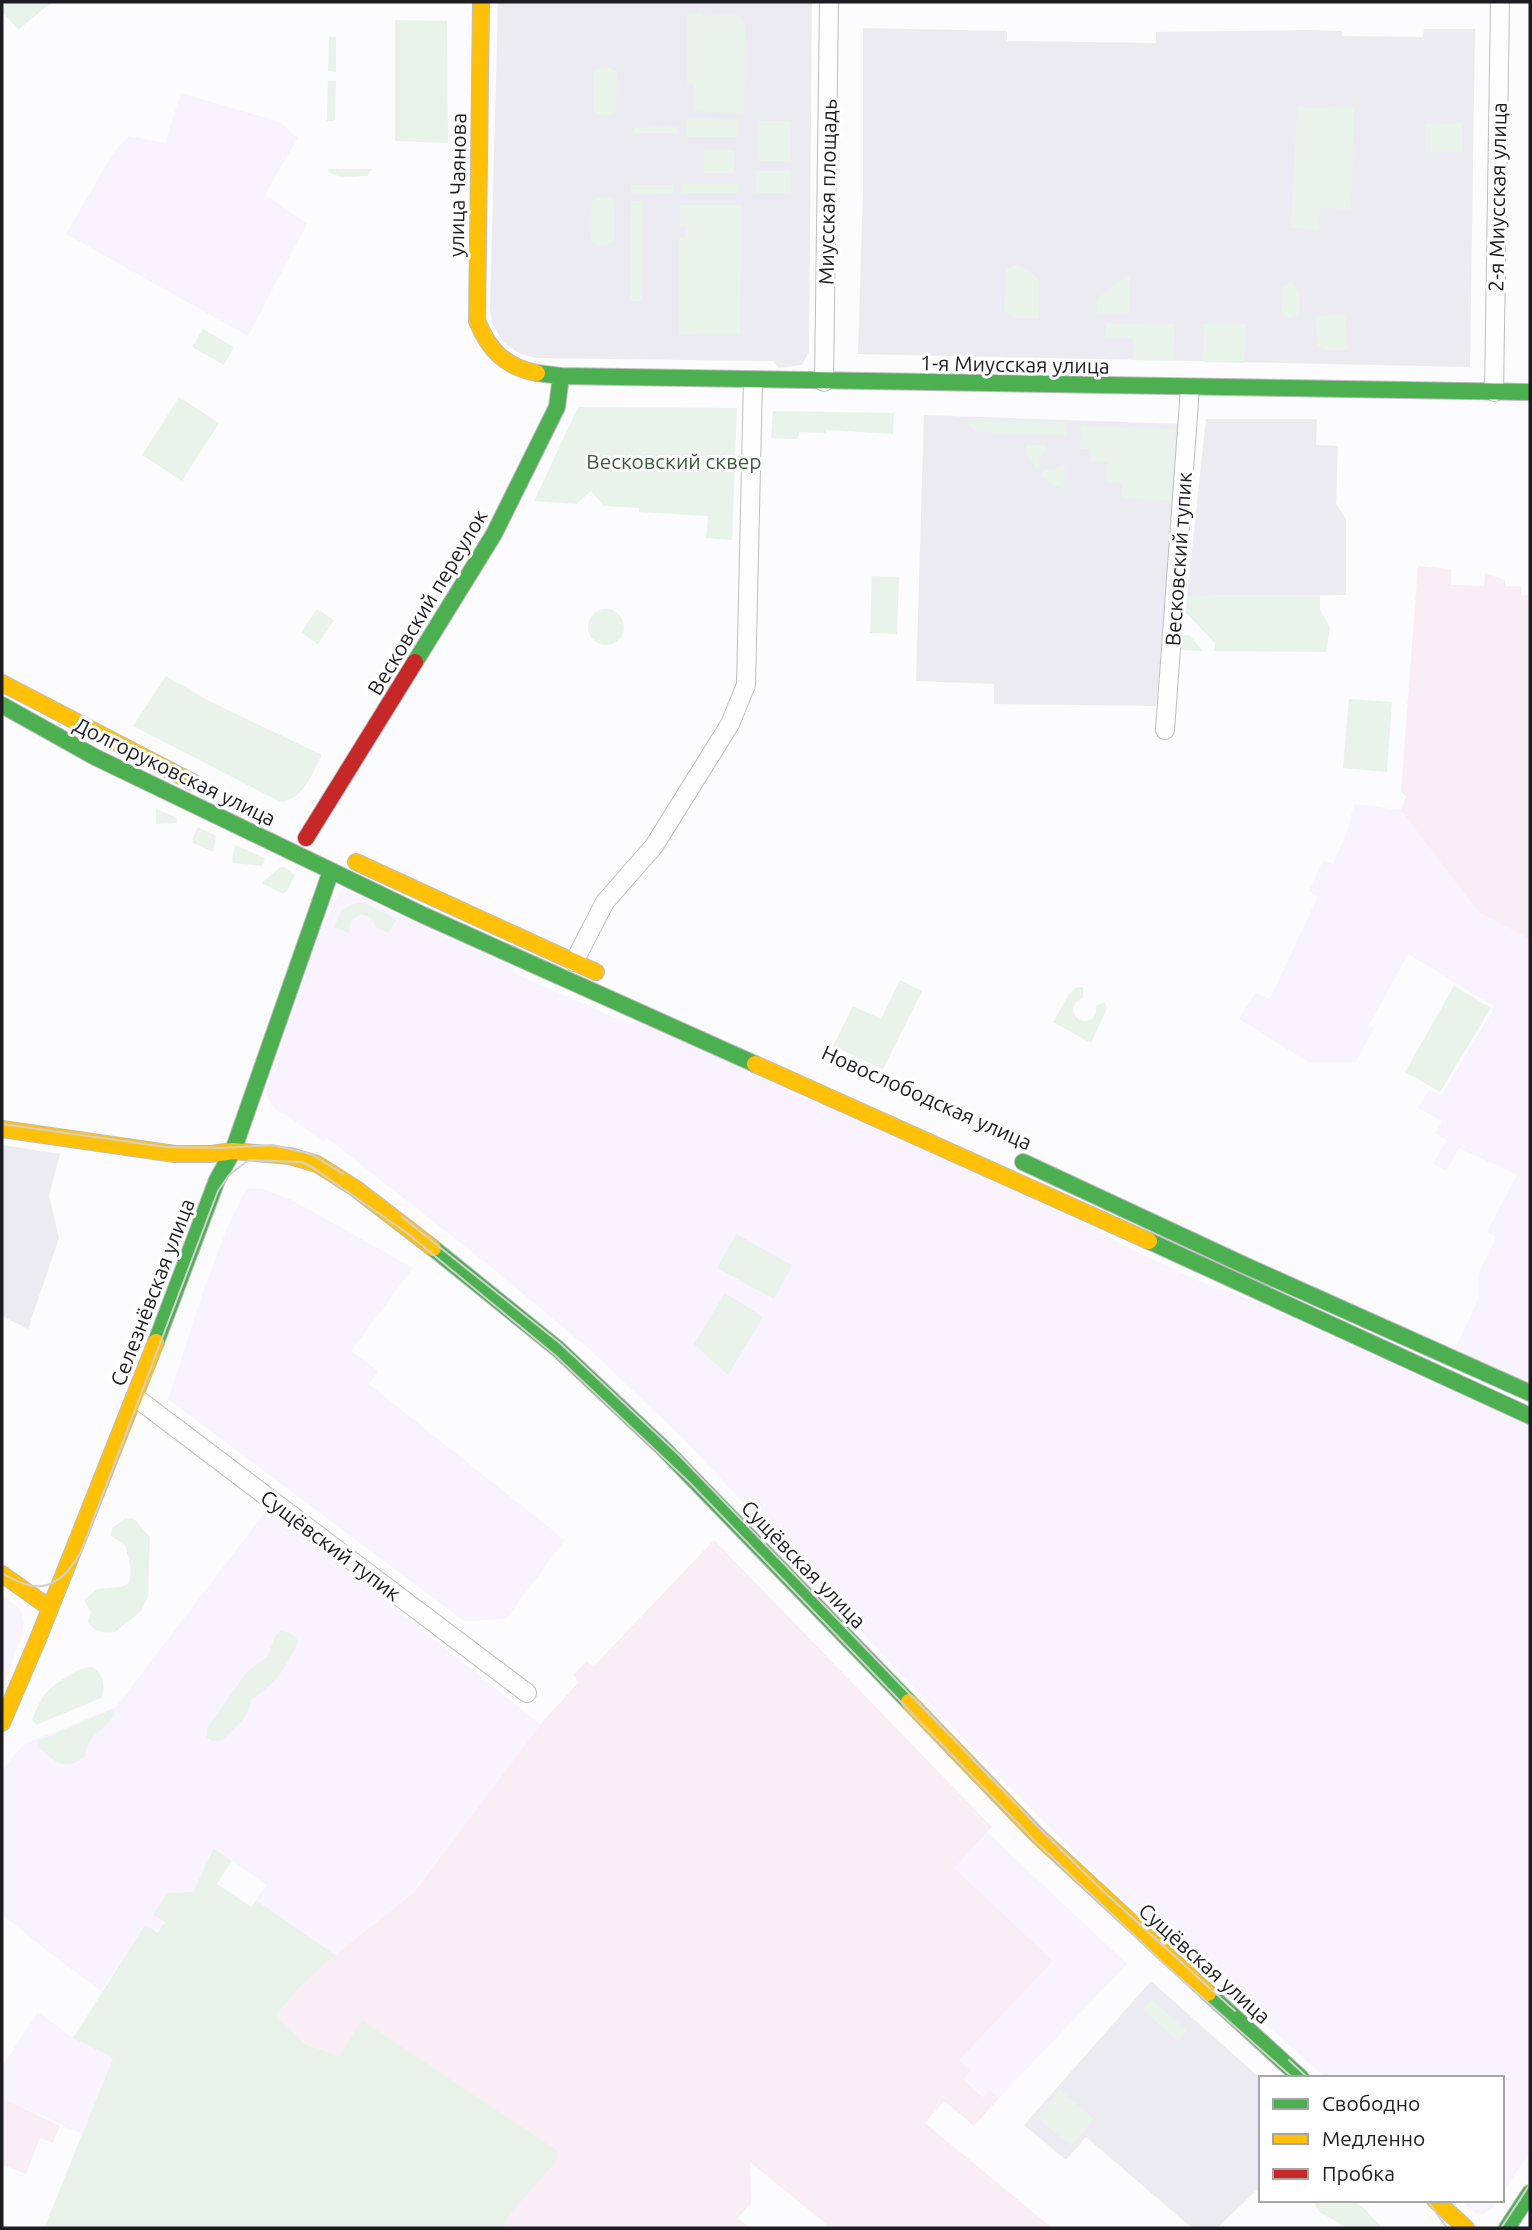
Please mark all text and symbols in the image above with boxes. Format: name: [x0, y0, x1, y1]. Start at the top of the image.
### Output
street label: Миусская площадь: [813, 99, 841, 285]
street label: 2-я Миусская улица: [1483, 102, 1511, 292]
street label: улица Чаянова: [444, 113, 470, 257]
street label: 1-я Миусская улица: [920, 350, 1110, 378]
park label: Весковский сквер: [586, 449, 762, 473]
street label: Весковский тупик: [1160, 471, 1196, 647]
street label: Весковский переулок: [362, 505, 492, 699]
street label: Долгоруковская улица: [70, 712, 280, 830]
street label: Новослободская улица: [818, 1040, 1036, 1154]
street label: Селезнёвская улица: [105, 1195, 199, 1389]
street label: Сущёвский тупик: [256, 1485, 406, 1605]
street label: Сущёвская улица: [737, 1495, 871, 1633]
street label: Сущёвская улица: [1134, 1898, 1276, 2028]
legend: [1259, 2076, 1504, 2202]
text: Свободно: [1322, 2091, 1420, 2115]
text: Медленно: [1322, 2126, 1425, 2150]
text: Пробка: [1322, 2161, 1395, 2185]

